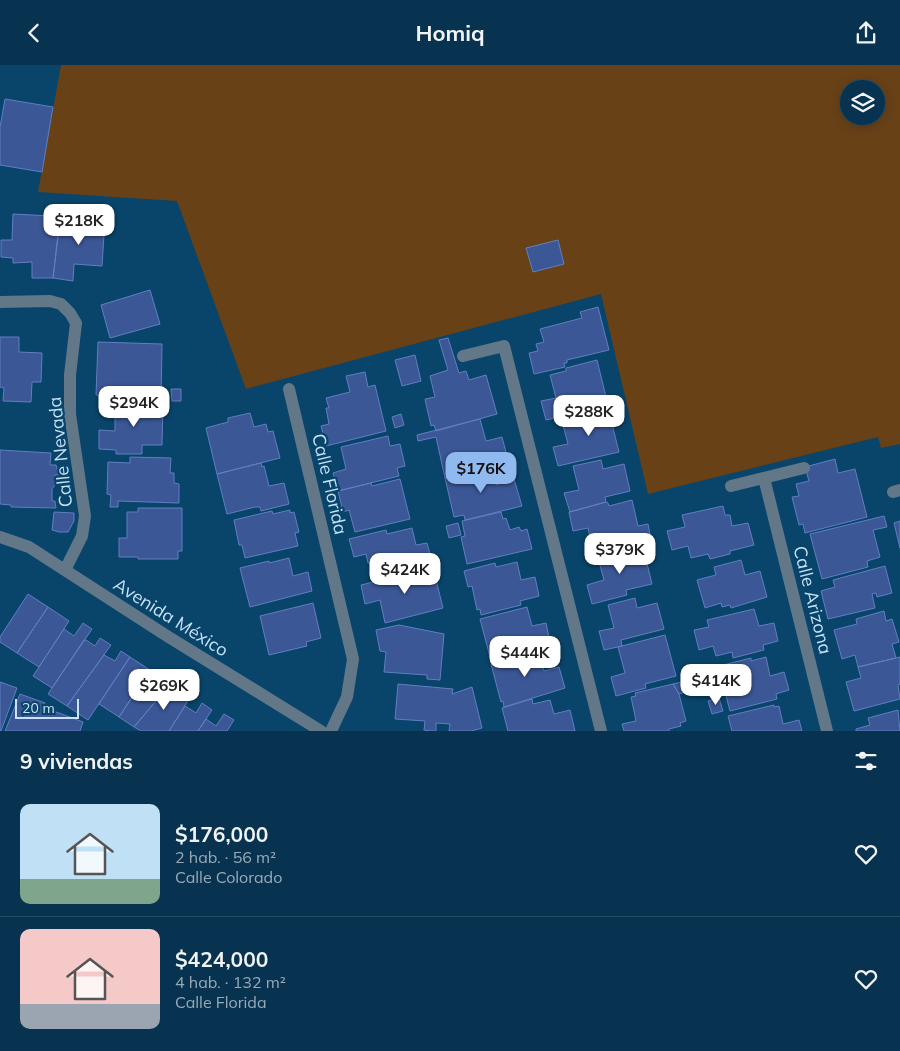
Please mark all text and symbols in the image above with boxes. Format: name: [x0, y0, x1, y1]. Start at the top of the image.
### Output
icon: back: [20, 19, 48, 47]
text: Homiq: [415, 19, 485, 47]
icon: share: [852, 19, 880, 47]
map controls: [840, 80, 885, 125]
button: layers: [840, 80, 885, 125]
pin: $218K: [44, 203, 114, 246]
text: $218K: [54, 210, 104, 230]
pin: $294K: [99, 385, 169, 428]
text: $294K: [109, 392, 159, 412]
pin: $288K: [554, 395, 624, 437]
street label: Calle Nevada: [43, 396, 77, 508]
text: $288K: [564, 401, 614, 421]
street label: Calle Florida: [307, 431, 353, 537]
pin: $176K: [446, 451, 516, 494]
text: $176K: [456, 458, 506, 478]
pin: $379K: [585, 533, 655, 575]
text: $379K: [595, 539, 645, 559]
street label: Calle Arizona: [788, 544, 838, 656]
pin: $424K: [370, 553, 440, 595]
text: $424K: [380, 559, 430, 579]
street label: Avenida México: [109, 572, 233, 662]
pin: $444K: [490, 635, 560, 678]
text: $444K: [500, 642, 550, 662]
pin: $414K: [681, 663, 751, 706]
pin: $269K: [129, 669, 199, 711]
text: $414K: [691, 670, 741, 690]
text: $269K: [139, 675, 189, 695]
scale bar: [15, 696, 79, 719]
text: 20 m: [22, 699, 55, 717]
icon: filters: [852, 747, 880, 775]
text: 9 viviendas: [20, 748, 133, 774]
text: $176,000: [175, 821, 268, 847]
icon: home: [60, 824, 120, 884]
icon: heart: [852, 840, 880, 868]
text: 2 hab. · 56 m²: [175, 847, 276, 867]
text: Calle Colorado: [175, 867, 282, 887]
text: $424,000: [175, 946, 268, 972]
icon: home: [60, 949, 120, 1009]
icon: heart: [852, 965, 880, 993]
text: 4 hab. · 132 m²: [175, 972, 286, 992]
text: Calle Florida: [175, 992, 267, 1012]

